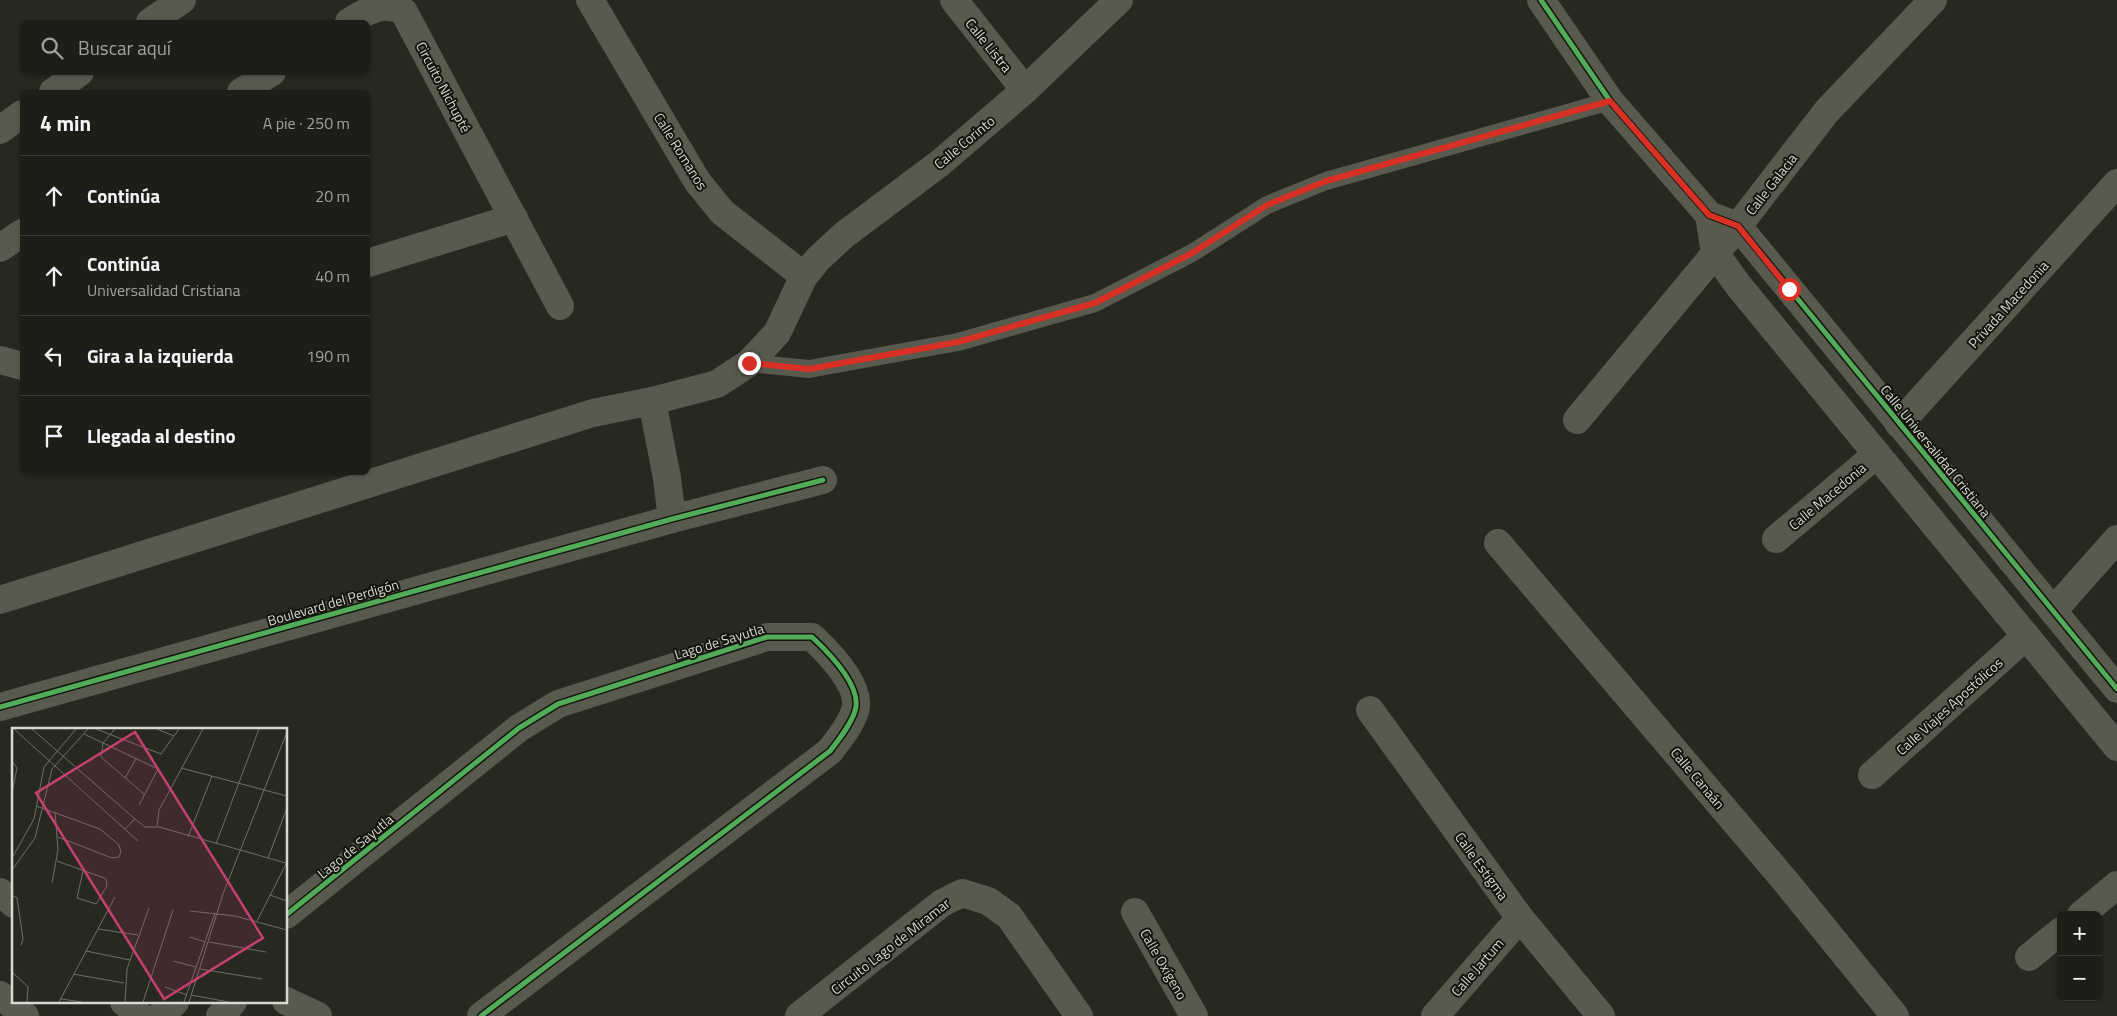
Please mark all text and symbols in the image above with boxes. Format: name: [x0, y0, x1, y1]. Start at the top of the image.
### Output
street label: Calle Listra: [961, 13, 1017, 77]
search box: [20, 20, 370, 75]
text: Buscar aquí: [78, 33, 171, 62]
icon: search: [38, 34, 66, 62]
street label: Circuito Nichupté: [411, 38, 477, 136]
text: 4 min: [40, 107, 91, 139]
street label: Calle Romanos: [649, 108, 713, 194]
street label: Calle Corinto: [929, 110, 999, 174]
text: A pie · 250 m: [263, 111, 350, 135]
street label: Calle Galacia: [1740, 149, 1802, 219]
text: Continúa: [87, 181, 160, 210]
icon: ahead: [40, 182, 68, 210]
text: 20 m: [315, 184, 350, 208]
text: Continúa: [87, 249, 160, 278]
street label: Privada Macedonia: [1963, 256, 2053, 352]
icon: ahead: [40, 262, 68, 290]
text: 40 m: [315, 264, 350, 288]
text: Universalidad Cristiana: [87, 278, 241, 302]
route start: [1778, 278, 1801, 301]
text: Gira a la izquierda: [87, 341, 234, 370]
icon: left: [40, 342, 68, 370]
text: 190 m: [306, 344, 350, 368]
route end: [738, 352, 761, 375]
street label: Calle Universalidad Cristiana: [1876, 380, 1996, 522]
text: Llegada al destino: [87, 421, 236, 450]
icon: arrive: [40, 422, 68, 450]
street label: Calle Macedonia: [1784, 457, 1870, 535]
street label: Boulevard del Perdigón: [265, 573, 401, 631]
street label: Lago de Sayutla: [672, 617, 766, 665]
street label: Calle Viajes Apostólicos: [1891, 652, 2007, 760]
inset map: [12, 728, 288, 1004]
street label: Calle Canaán: [1666, 743, 1730, 813]
street label: Lago de Sayutla: [312, 809, 398, 883]
street label: Calle Estigma: [1450, 828, 1514, 904]
street label: Circuito Lago de Miramar: [826, 893, 954, 999]
map controls: [2057, 911, 2102, 1001]
button: +: [2057, 911, 2102, 956]
street label: Calle Oxígeno: [1135, 925, 1193, 1003]
street label: Calle Jartum: [1446, 933, 1508, 1001]
button: −: [2057, 956, 2102, 1001]

